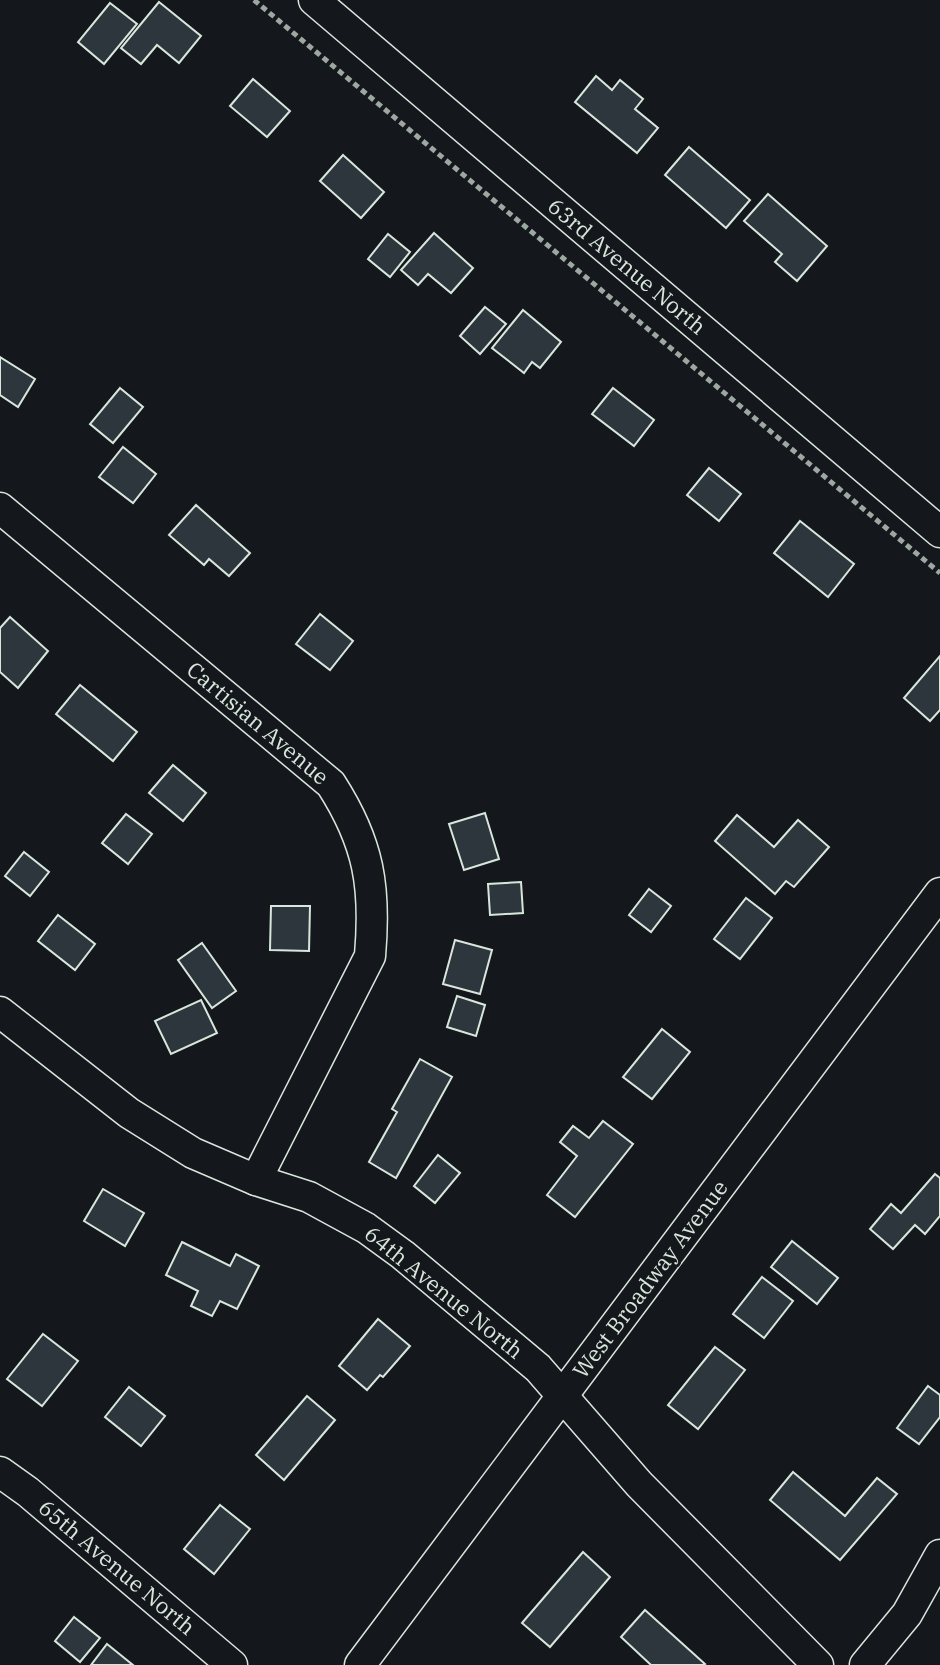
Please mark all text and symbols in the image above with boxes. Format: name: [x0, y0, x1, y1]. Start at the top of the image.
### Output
street label: 63rd Avenue North: [542, 191, 712, 340]
street label: Cartisian Avenue: [181, 655, 335, 791]
street label: West Broadway Avenue: [566, 1174, 734, 1384]
street label: 64th Avenue North: [359, 1219, 530, 1365]
street label: 65th Avenue North: [33, 1492, 202, 1641]

